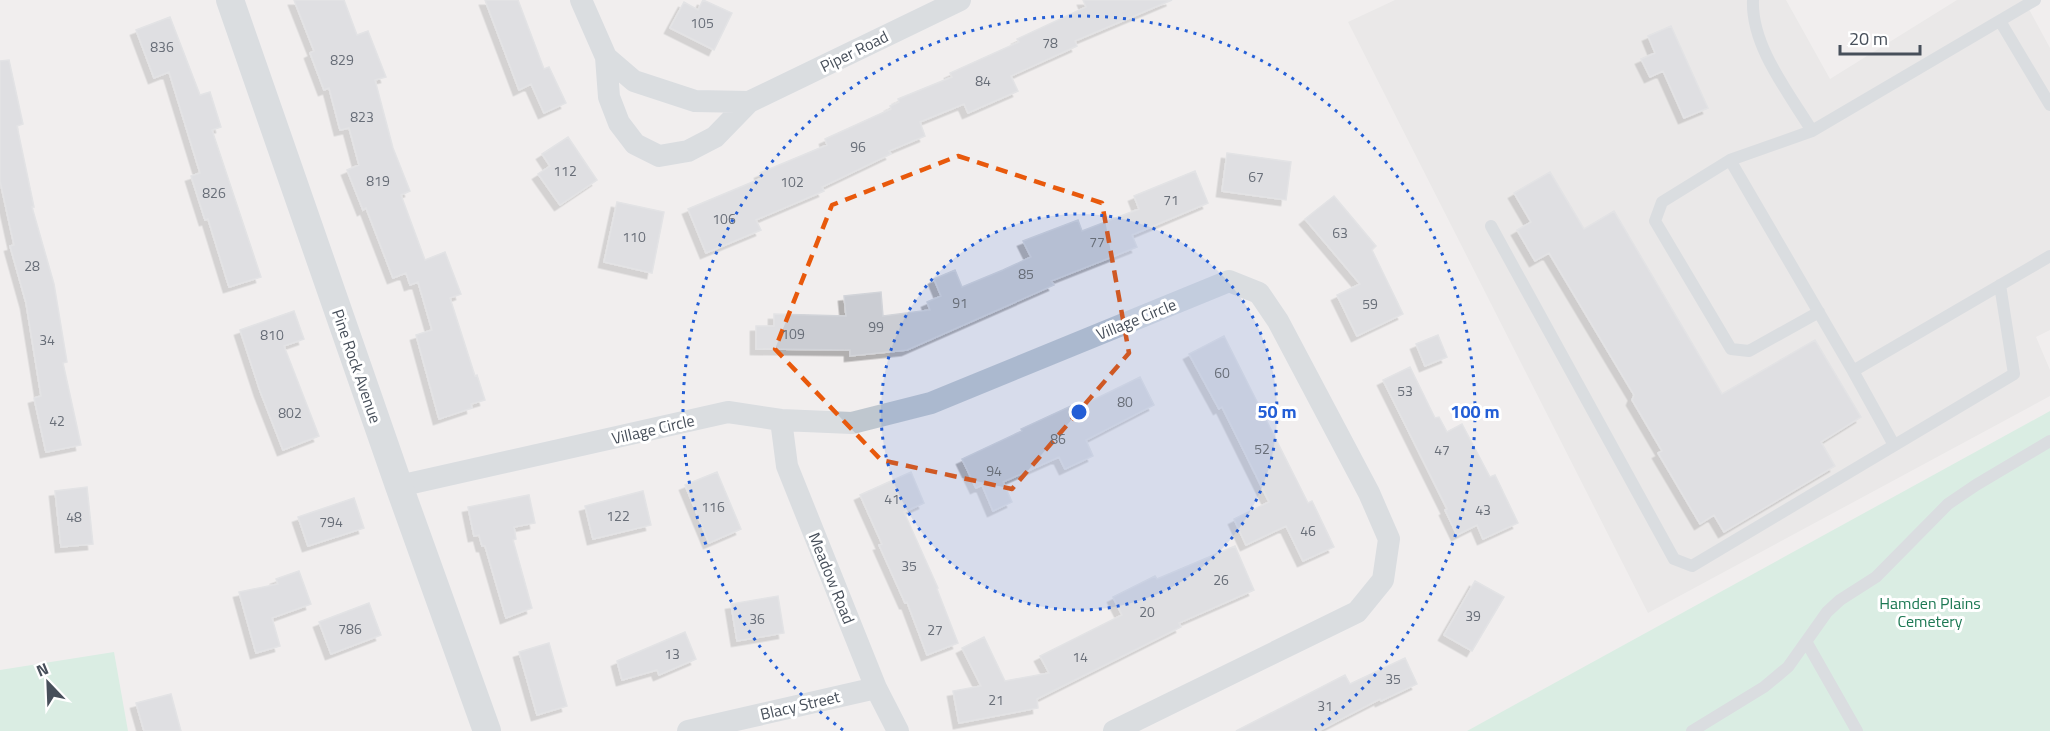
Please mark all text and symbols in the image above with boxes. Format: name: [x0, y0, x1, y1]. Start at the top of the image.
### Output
house number: 105: [690, 12, 714, 33]
scale bar: [1840, 18, 1920, 56]
street label: Piper Road: [816, 24, 892, 78]
text: 20 m: [1849, 25, 1888, 52]
house number: 78: [1042, 32, 1058, 53]
house number: 836: [150, 36, 174, 57]
house number: 829: [330, 49, 354, 70]
house number: 84: [975, 70, 991, 91]
house number: 823: [350, 106, 374, 127]
house number: 96: [850, 136, 866, 157]
house number: 112: [553, 160, 577, 181]
house number: 67: [1248, 166, 1264, 187]
house number: 819: [366, 170, 390, 191]
house number: 102: [780, 171, 804, 192]
house number: 826: [202, 182, 226, 203]
house number: 71: [1163, 189, 1179, 210]
house number: 106: [712, 208, 736, 229]
house number: 63: [1332, 222, 1348, 243]
house number: 110: [622, 226, 646, 247]
house number: 77: [1089, 231, 1105, 252]
house number: 28: [24, 255, 40, 276]
house number: 85: [1018, 263, 1034, 284]
house number: 91: [952, 292, 968, 313]
street label: Village Circle: [1092, 292, 1180, 346]
house number: 59: [1362, 293, 1378, 314]
street label: Pine Rock Avenue: [326, 306, 388, 426]
house number: 99: [868, 316, 884, 337]
house number: 109: [781, 323, 805, 344]
house number: 810: [260, 324, 284, 345]
house number: 34: [39, 329, 55, 350]
house number: 60: [1214, 362, 1230, 383]
house number: 53: [1397, 380, 1413, 401]
house number: 80: [1117, 391, 1133, 412]
text: 50 m: [1257, 398, 1297, 425]
text: 100 m: [1450, 398, 1500, 425]
house number: 802: [278, 402, 302, 423]
centre of rings: [1069, 402, 1089, 422]
street label: Village Circle: [609, 408, 697, 450]
house number: 42: [49, 410, 65, 431]
house number: 86: [1050, 428, 1066, 449]
house number: 52: [1254, 438, 1270, 459]
house number: 47: [1434, 439, 1450, 460]
house number: 94: [986, 460, 1002, 481]
house number: 41: [884, 488, 900, 509]
house number: 116: [701, 496, 725, 517]
house number: 43: [1475, 499, 1491, 520]
house number: 122: [606, 505, 630, 526]
house number: 48: [66, 506, 82, 527]
house number: 794: [319, 511, 343, 532]
house number: 46: [1300, 520, 1316, 541]
street label: Meadow Road: [803, 529, 861, 627]
house number: 35: [901, 555, 917, 576]
house number: 26: [1213, 569, 1229, 590]
park label: Hamden Plains Cemetery: [1879, 591, 1981, 633]
house number: 20: [1139, 601, 1155, 622]
house number: 39: [1465, 605, 1481, 626]
house number: 36: [749, 608, 765, 629]
house number: 786: [338, 618, 362, 639]
house number: 27: [927, 619, 943, 640]
house number: 13: [664, 643, 680, 664]
house number: 14: [1072, 646, 1088, 667]
north arrow: [18, 653, 78, 713]
text: N: [32, 656, 52, 682]
house number: 35: [1385, 668, 1401, 689]
street label: Blacy Street: [758, 684, 843, 726]
house number: 21: [988, 689, 1004, 710]
house number: 31: [1317, 695, 1333, 716]

